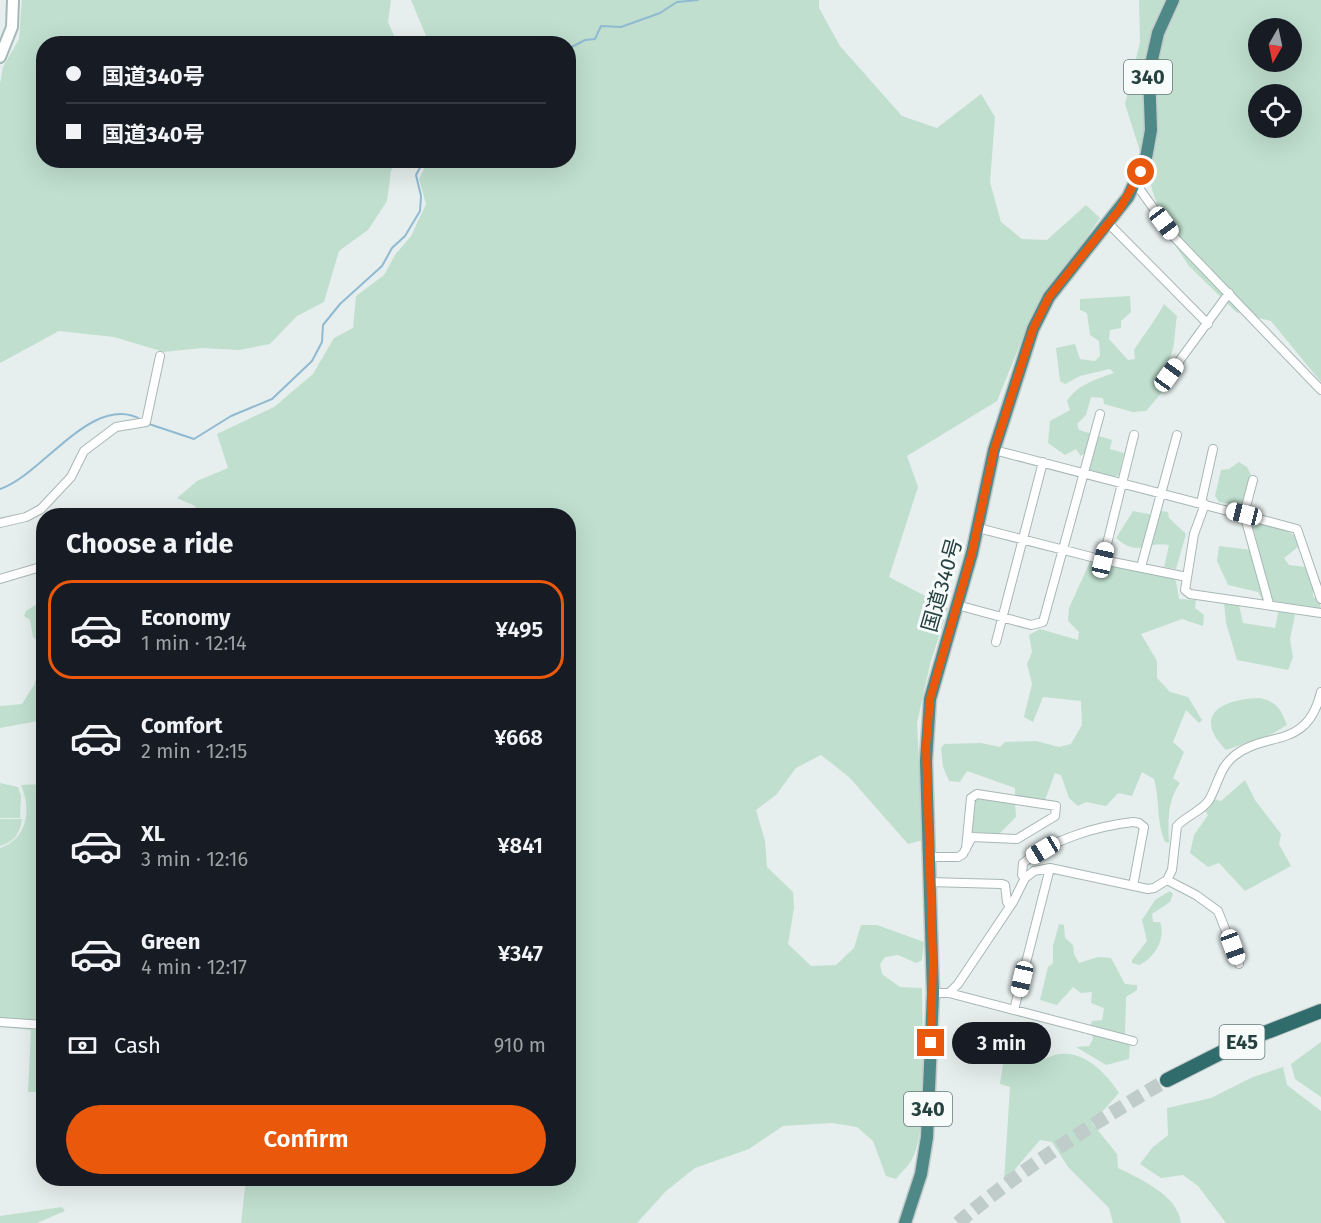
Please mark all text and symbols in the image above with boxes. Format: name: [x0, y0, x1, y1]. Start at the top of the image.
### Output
north arrow: [1248, 18, 1302, 72]
map controls: [1248, 18, 1302, 138]
road number: 340: [1124, 60, 1172, 94]
text: 国道340号: [102, 63, 205, 90]
button: locate: [1248, 84, 1302, 138]
text: 国道340号: [102, 121, 205, 148]
route start: [1127, 158, 1154, 185]
car: [1146, 203, 1182, 243]
car: [1151, 355, 1187, 395]
car: [1224, 501, 1264, 527]
text: Choose a ride: [66, 528, 233, 560]
street label: 国道340号: [916, 535, 968, 635]
car: [1090, 540, 1116, 580]
icon: car: [69, 603, 123, 657]
text: Economy: [141, 604, 230, 631]
text: ¥495: [496, 616, 543, 643]
text: 1 min · 12:14: [141, 631, 247, 655]
icon: car: [69, 711, 123, 765]
text: Comfort: [141, 712, 222, 739]
text: ¥668: [494, 724, 543, 751]
text: 2 min · 12:15: [141, 739, 247, 763]
icon: car: [69, 819, 123, 873]
text: XL: [141, 820, 165, 847]
text: ¥841: [497, 832, 543, 859]
car: [1023, 833, 1063, 867]
text: 3 min · 12:16: [141, 847, 248, 871]
icon: car: [69, 927, 123, 981]
car: [1218, 927, 1248, 967]
text: Green: [141, 928, 200, 955]
text: ¥347: [498, 940, 543, 967]
text: 4 min · 12:17: [141, 955, 247, 979]
car: [1009, 959, 1035, 999]
callout: 3 min: [952, 1022, 1051, 1064]
road number: E45: [1220, 1025, 1264, 1059]
icon: cash: [66, 1029, 99, 1062]
route end: [917, 1029, 944, 1056]
text: 3 min: [977, 1031, 1026, 1055]
text: Cash: [114, 1032, 161, 1059]
text: 910 m: [494, 1033, 546, 1057]
road number: 340: [904, 1092, 952, 1126]
button: Confirm: [66, 1105, 546, 1174]

